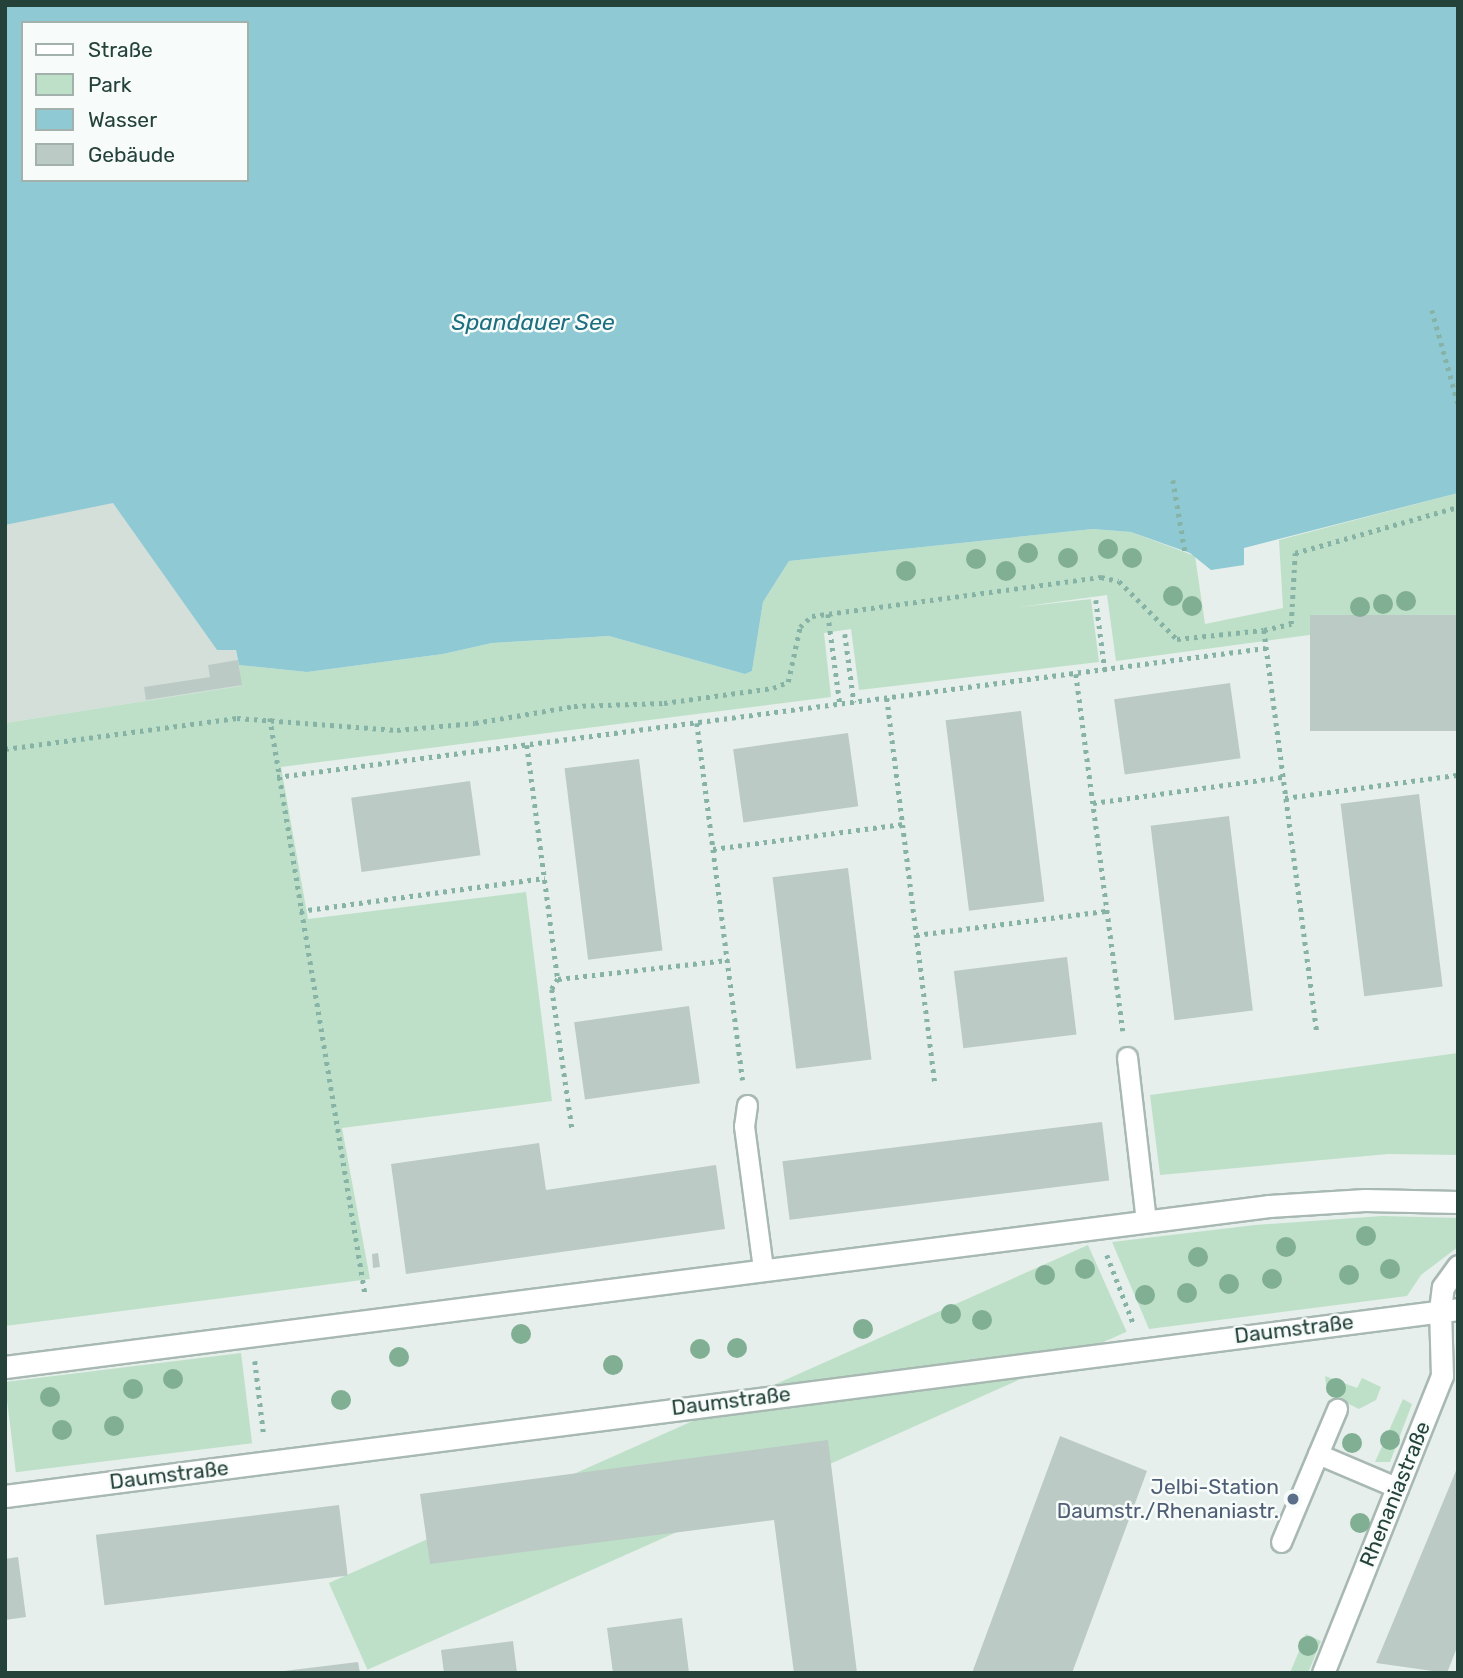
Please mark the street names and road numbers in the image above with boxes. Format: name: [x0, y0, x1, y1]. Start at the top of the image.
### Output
street label: Daumstraße: [1233, 1309, 1355, 1349]
street label: Daumstraße: [670, 1381, 792, 1421]
street label: Rhenaniastraße: [1354, 1418, 1436, 1570]
street label: Daumstraße: [108, 1455, 230, 1495]

